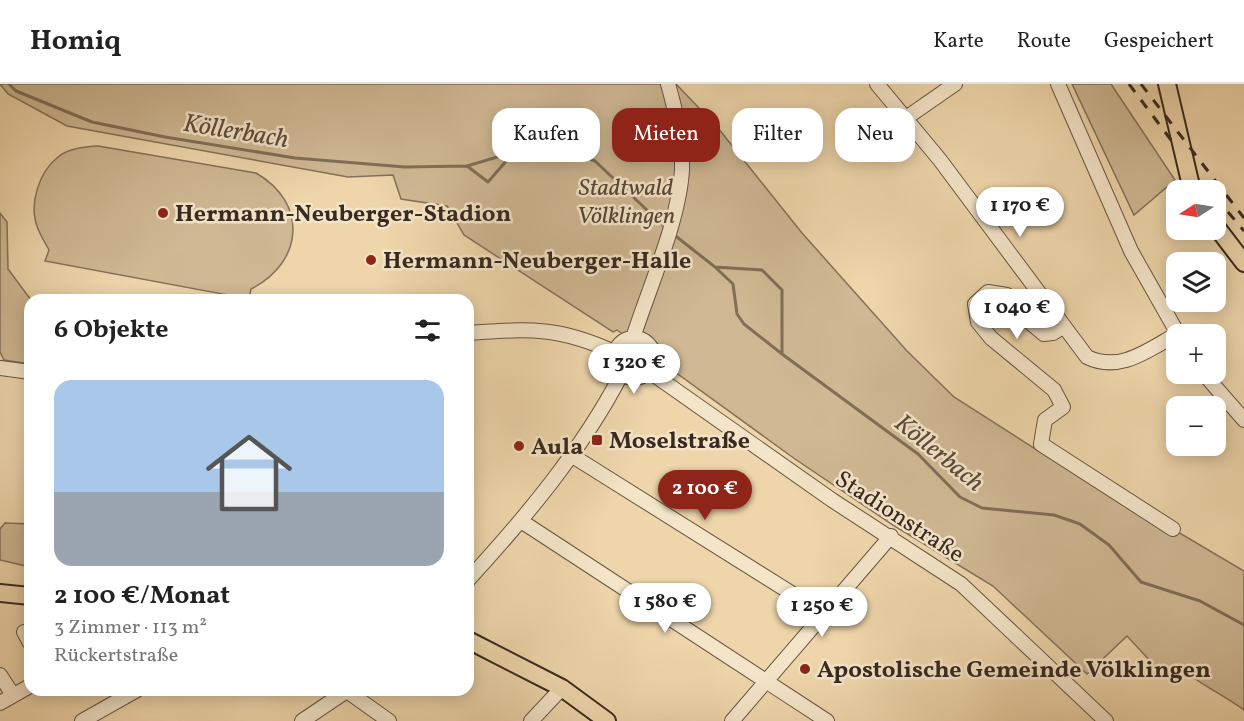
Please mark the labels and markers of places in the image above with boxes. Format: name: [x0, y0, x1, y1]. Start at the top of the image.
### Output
pin: 1 170 €: [965, 187, 1075, 238]
place label: Hermann-Neuberger-Stadion: [175, 198, 511, 232]
marker: Hermann-Neuberger-Stadion: [156, 206, 170, 220]
place label: Hermann-Neuberger-Halle: [383, 245, 691, 279]
marker: Hermann-Neuberger-Halle: [364, 253, 378, 267]
pin: 1 040 €: [962, 289, 1072, 340]
pin: 1 320 €: [579, 344, 689, 395]
place label: Moselstraße: [609, 425, 750, 459]
place label: Aula: [531, 431, 583, 465]
marker: Moselstraße: [590, 433, 604, 447]
marker: Aula: [512, 439, 526, 453]
pin: 2 100 €: [650, 470, 760, 521]
pin: 1 580 €: [610, 583, 720, 634]
pin: 1 250 €: [767, 587, 877, 638]
place label: Apostolische Gemeinde Völklingen: [817, 654, 1211, 688]
marker: Apostolische Gemeinde Völklingen: [798, 662, 812, 676]

